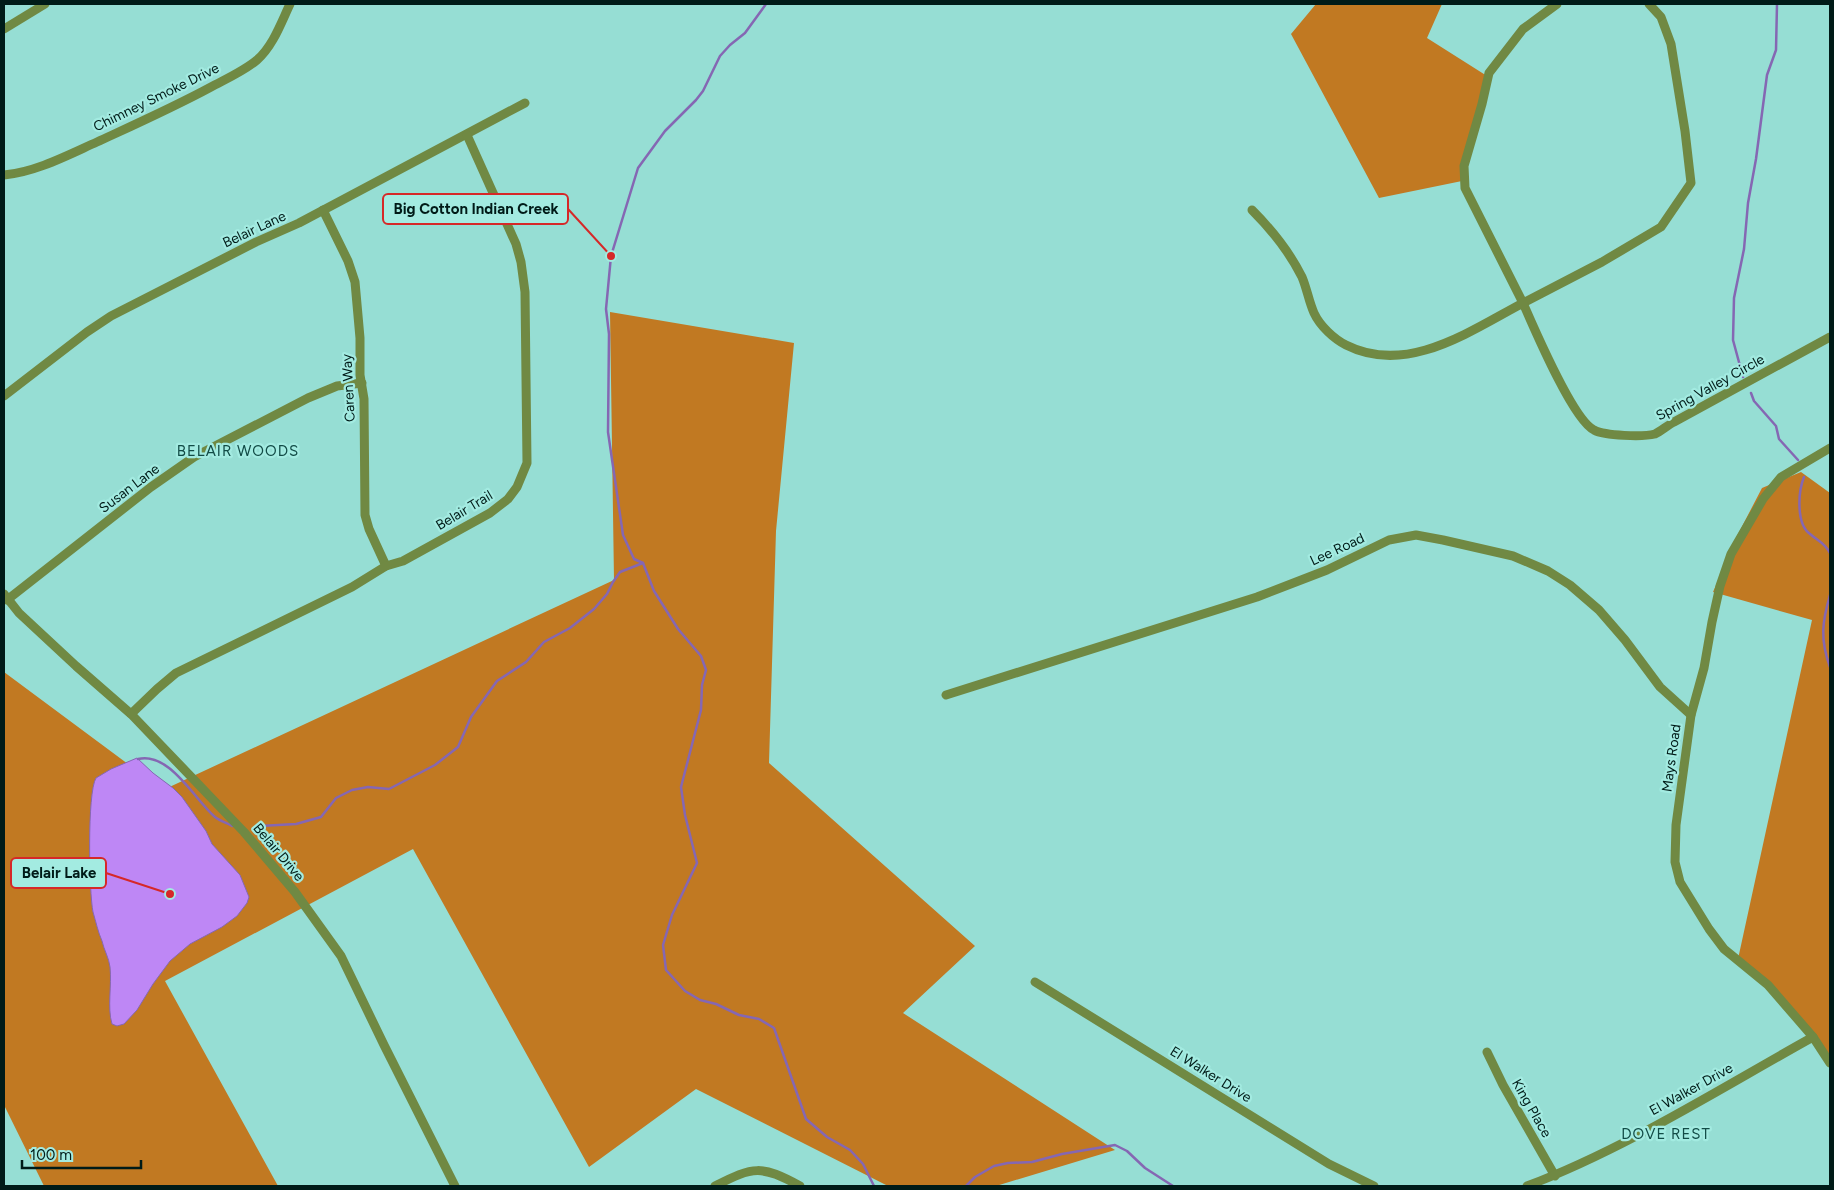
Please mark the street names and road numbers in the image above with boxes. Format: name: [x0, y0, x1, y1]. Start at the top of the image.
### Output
street label: Chimney Smoke Drive: [91, 59, 222, 135]
street label: Belair Lane: [220, 207, 289, 251]
street label: Spring Valley Circle: [1653, 350, 1768, 424]
street label: Caren Way: [338, 353, 359, 422]
street label: Susan Lane: [96, 460, 163, 517]
street label: Belair Trail: [433, 487, 496, 534]
street label: Lee Road: [1307, 529, 1367, 569]
street label: Mays Road: [1658, 723, 1685, 793]
street label: Belair Drive: [250, 820, 308, 885]
street label: El Walker Drive: [1167, 1043, 1255, 1106]
street label: El Walker Drive: [1647, 1059, 1736, 1119]
street label: King Place: [1508, 1076, 1555, 1141]

